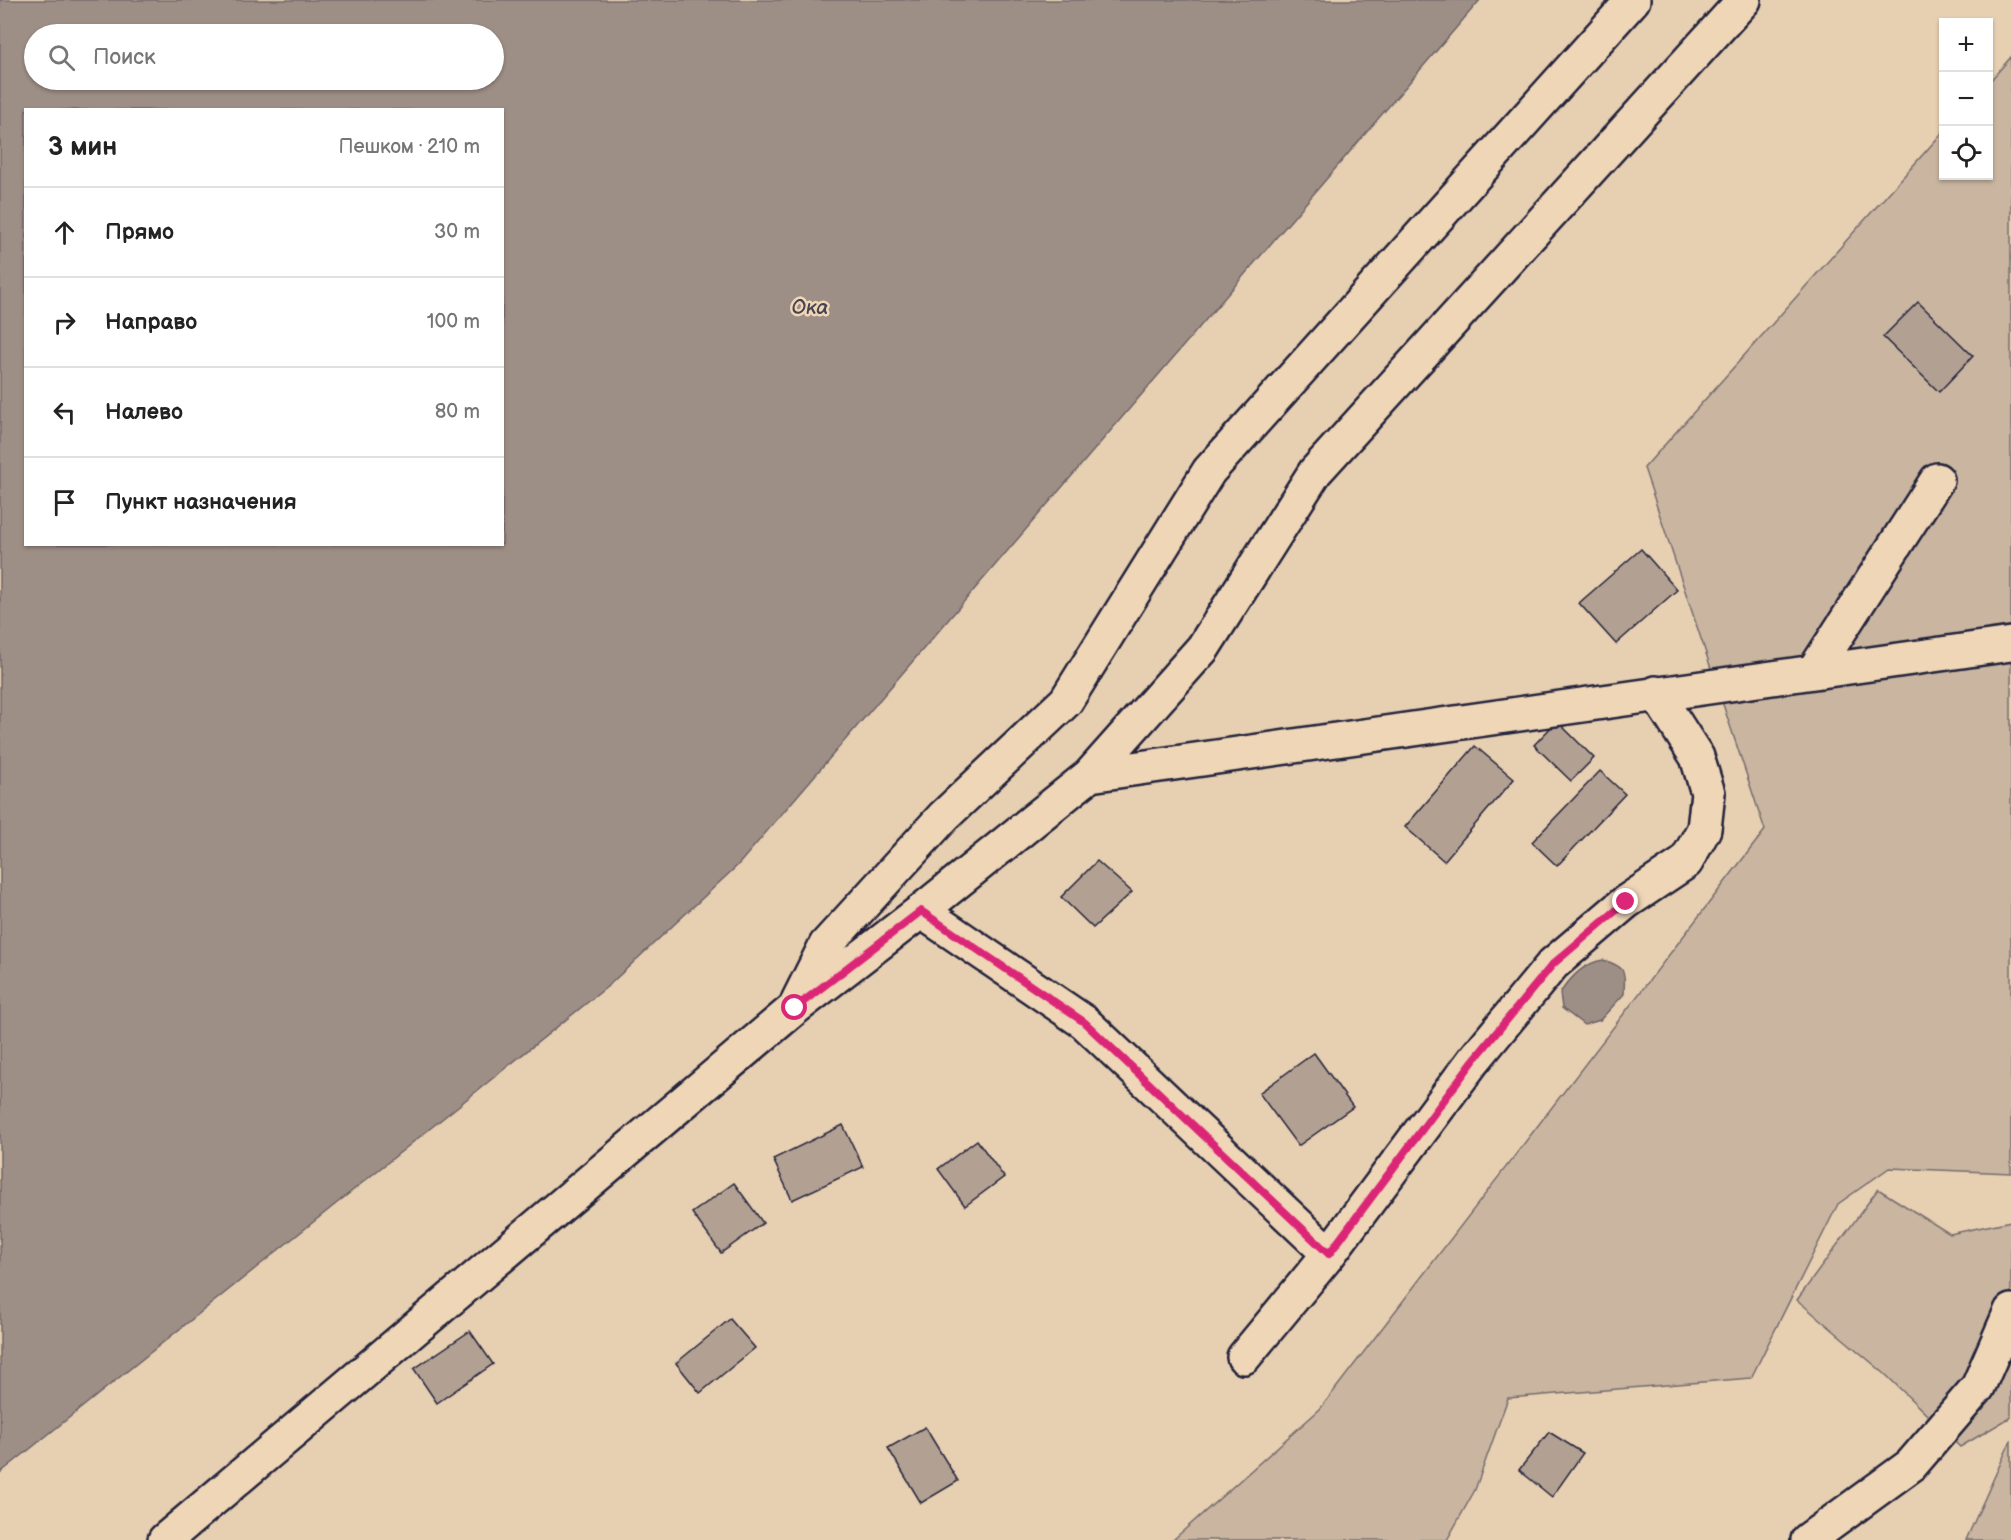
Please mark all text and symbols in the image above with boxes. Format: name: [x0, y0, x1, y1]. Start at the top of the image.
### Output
map controls: [1939, 18, 1993, 180]
button: +: [1939, 18, 1993, 72]
search box: [24, 24, 504, 90]
icon: search: [45, 41, 78, 74]
text: Поиск: [93, 44, 156, 71]
button: −: [1939, 72, 1993, 126]
button: locate: [1939, 126, 1993, 180]
text: 3 мин: [48, 132, 117, 163]
text: Пешком · 210 m: [339, 135, 480, 159]
icon: ahead: [48, 216, 81, 249]
text: Прямо: [105, 219, 174, 246]
text: 30 m: [434, 220, 480, 244]
water label: Ока: [792, 296, 828, 320]
icon: right: [48, 306, 81, 339]
text: Направо: [105, 309, 197, 336]
text: 100 m: [427, 310, 480, 334]
icon: left: [48, 396, 81, 429]
text: Налево: [105, 399, 183, 426]
text: 80 m: [435, 400, 480, 424]
icon: arrive: [48, 486, 81, 519]
text: Пункт назначения: [105, 489, 297, 516]
route end: [1612, 888, 1638, 914]
route start: [781, 994, 807, 1020]

